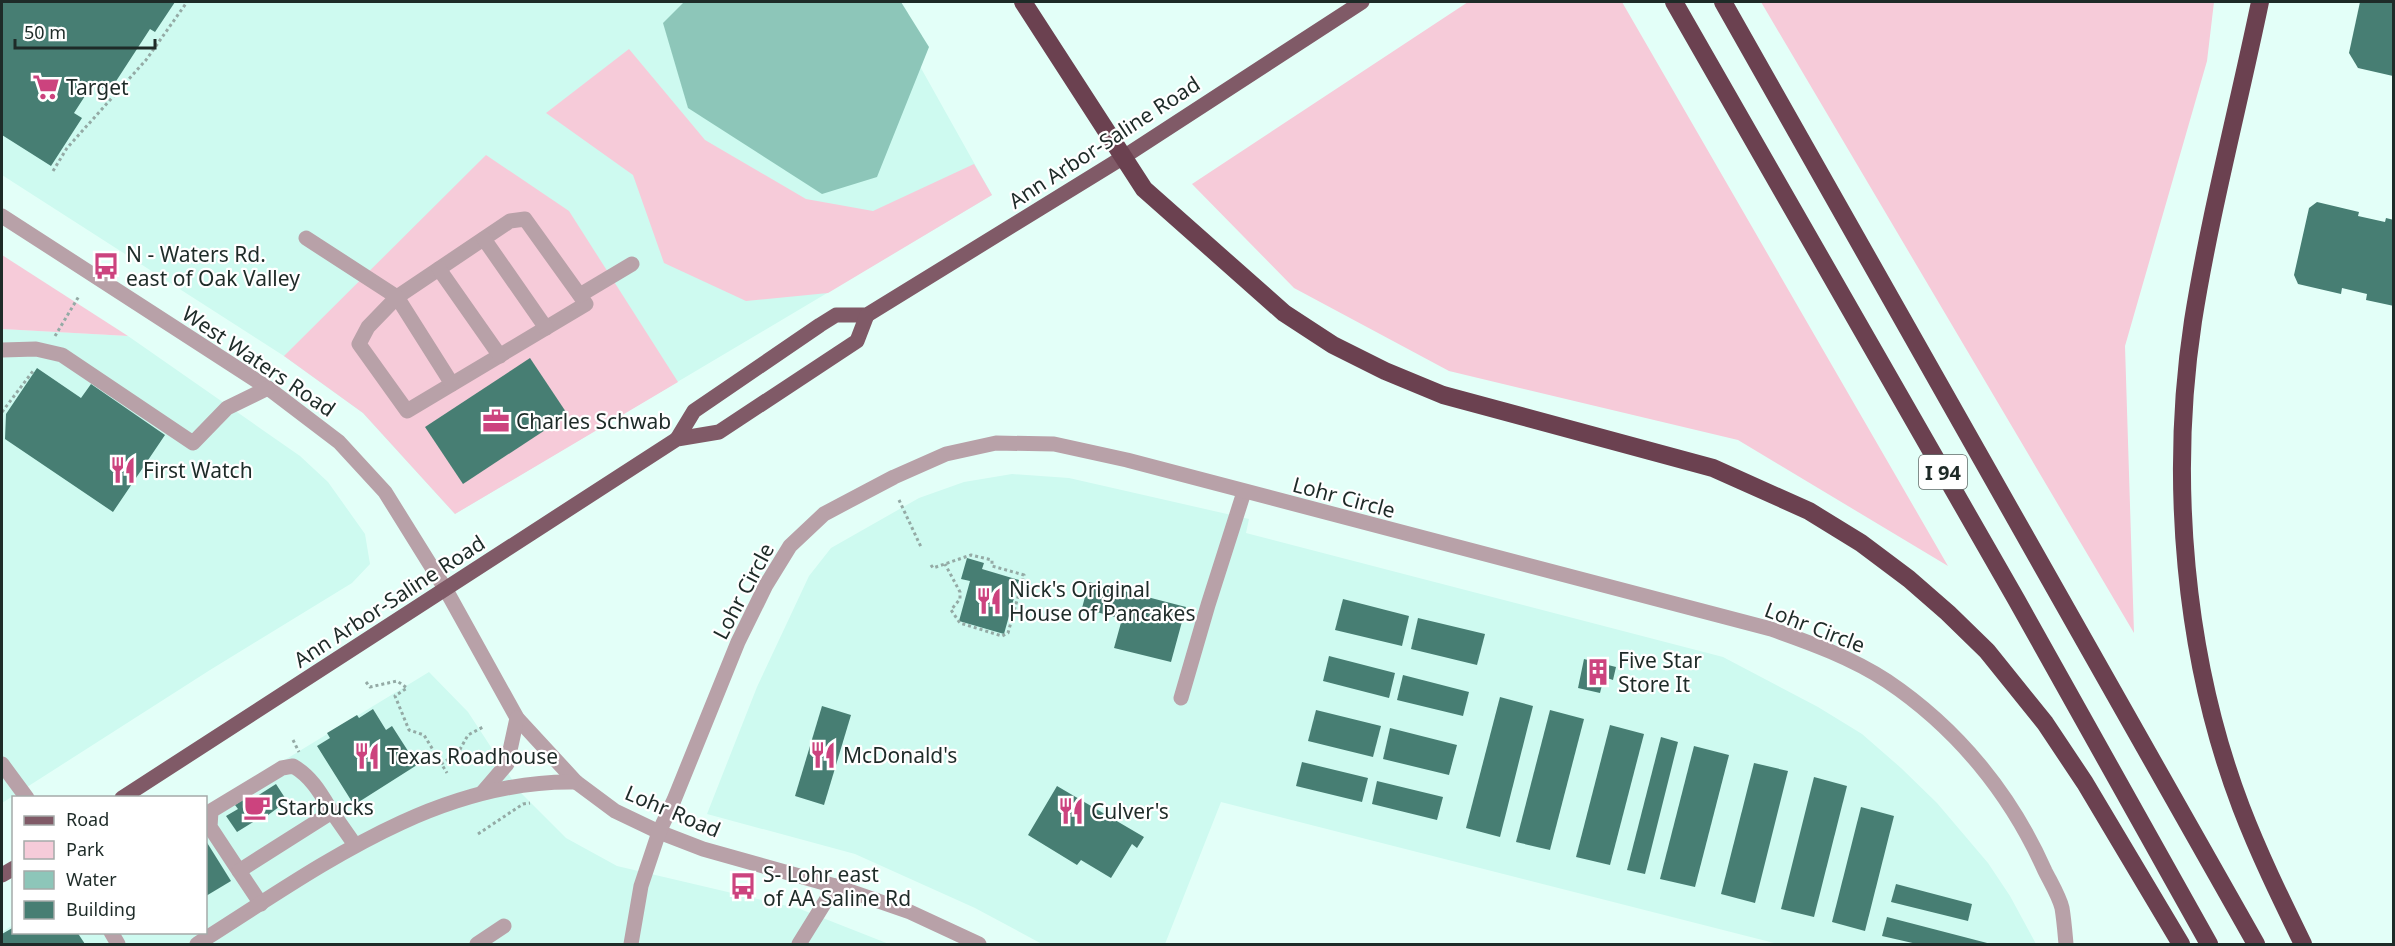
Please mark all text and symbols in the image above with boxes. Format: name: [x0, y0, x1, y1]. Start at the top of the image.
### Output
scale bar: [15, 12, 154, 50]
text: 50 m: [24, 20, 66, 44]
street label: Ann Arbor-Saline Road: [1003, 70, 1205, 214]
supermarket icon: Target: [31, 72, 61, 102]
place label: Target: [66, 73, 129, 101]
place label: N - Waters Rd. east of Oak Valley: [126, 240, 300, 292]
bus stop icon: N - Waters Rd. east of Oak Valley: [91, 251, 121, 281]
street label: West Waters Road: [177, 299, 341, 423]
office icon: Charles Schwab: [481, 406, 511, 436]
place label: Charles Schwab: [516, 407, 671, 435]
restaurant icon: First Watch: [108, 455, 138, 485]
road number: I 94: [1919, 455, 1967, 489]
place label: First Watch: [143, 456, 253, 484]
street label: Lohr Circle: [1290, 470, 1398, 524]
street label: Ann Arbor-Saline Road: [288, 529, 490, 673]
street label: Lohr Circle: [706, 538, 780, 644]
place label: Nick's Original House of Pancakes: [1009, 575, 1195, 627]
restaurant icon: Nick's Original House of Pancakes: [974, 586, 1004, 616]
street label: Lohr Circle: [1761, 595, 1869, 659]
place label: Five Star Store It: [1618, 646, 1702, 698]
building icon: Five Star Store It: [1583, 657, 1613, 687]
restaurant icon: McDonald's: [808, 740, 838, 770]
restaurant icon: Texas Roadhouse: [352, 741, 382, 771]
place label: McDonald's: [843, 741, 957, 769]
place label: Texas Roadhouse: [387, 742, 558, 770]
street label: Lohr Road: [621, 778, 725, 844]
cafe icon: Starbucks: [242, 792, 272, 822]
place label: Starbucks: [277, 793, 374, 821]
legend: [12, 796, 207, 934]
restaurant icon: Culver's: [1056, 796, 1086, 826]
place label: Culver's: [1091, 797, 1169, 825]
text: Road: [66, 807, 109, 831]
text: Park: [66, 837, 104, 861]
place label: S- Lohr east of AA Saline Rd: [763, 860, 911, 912]
text: Water: [66, 867, 117, 891]
bus stop icon: S- Lohr east of AA Saline Rd: [728, 871, 758, 901]
text: Building: [66, 897, 136, 921]

